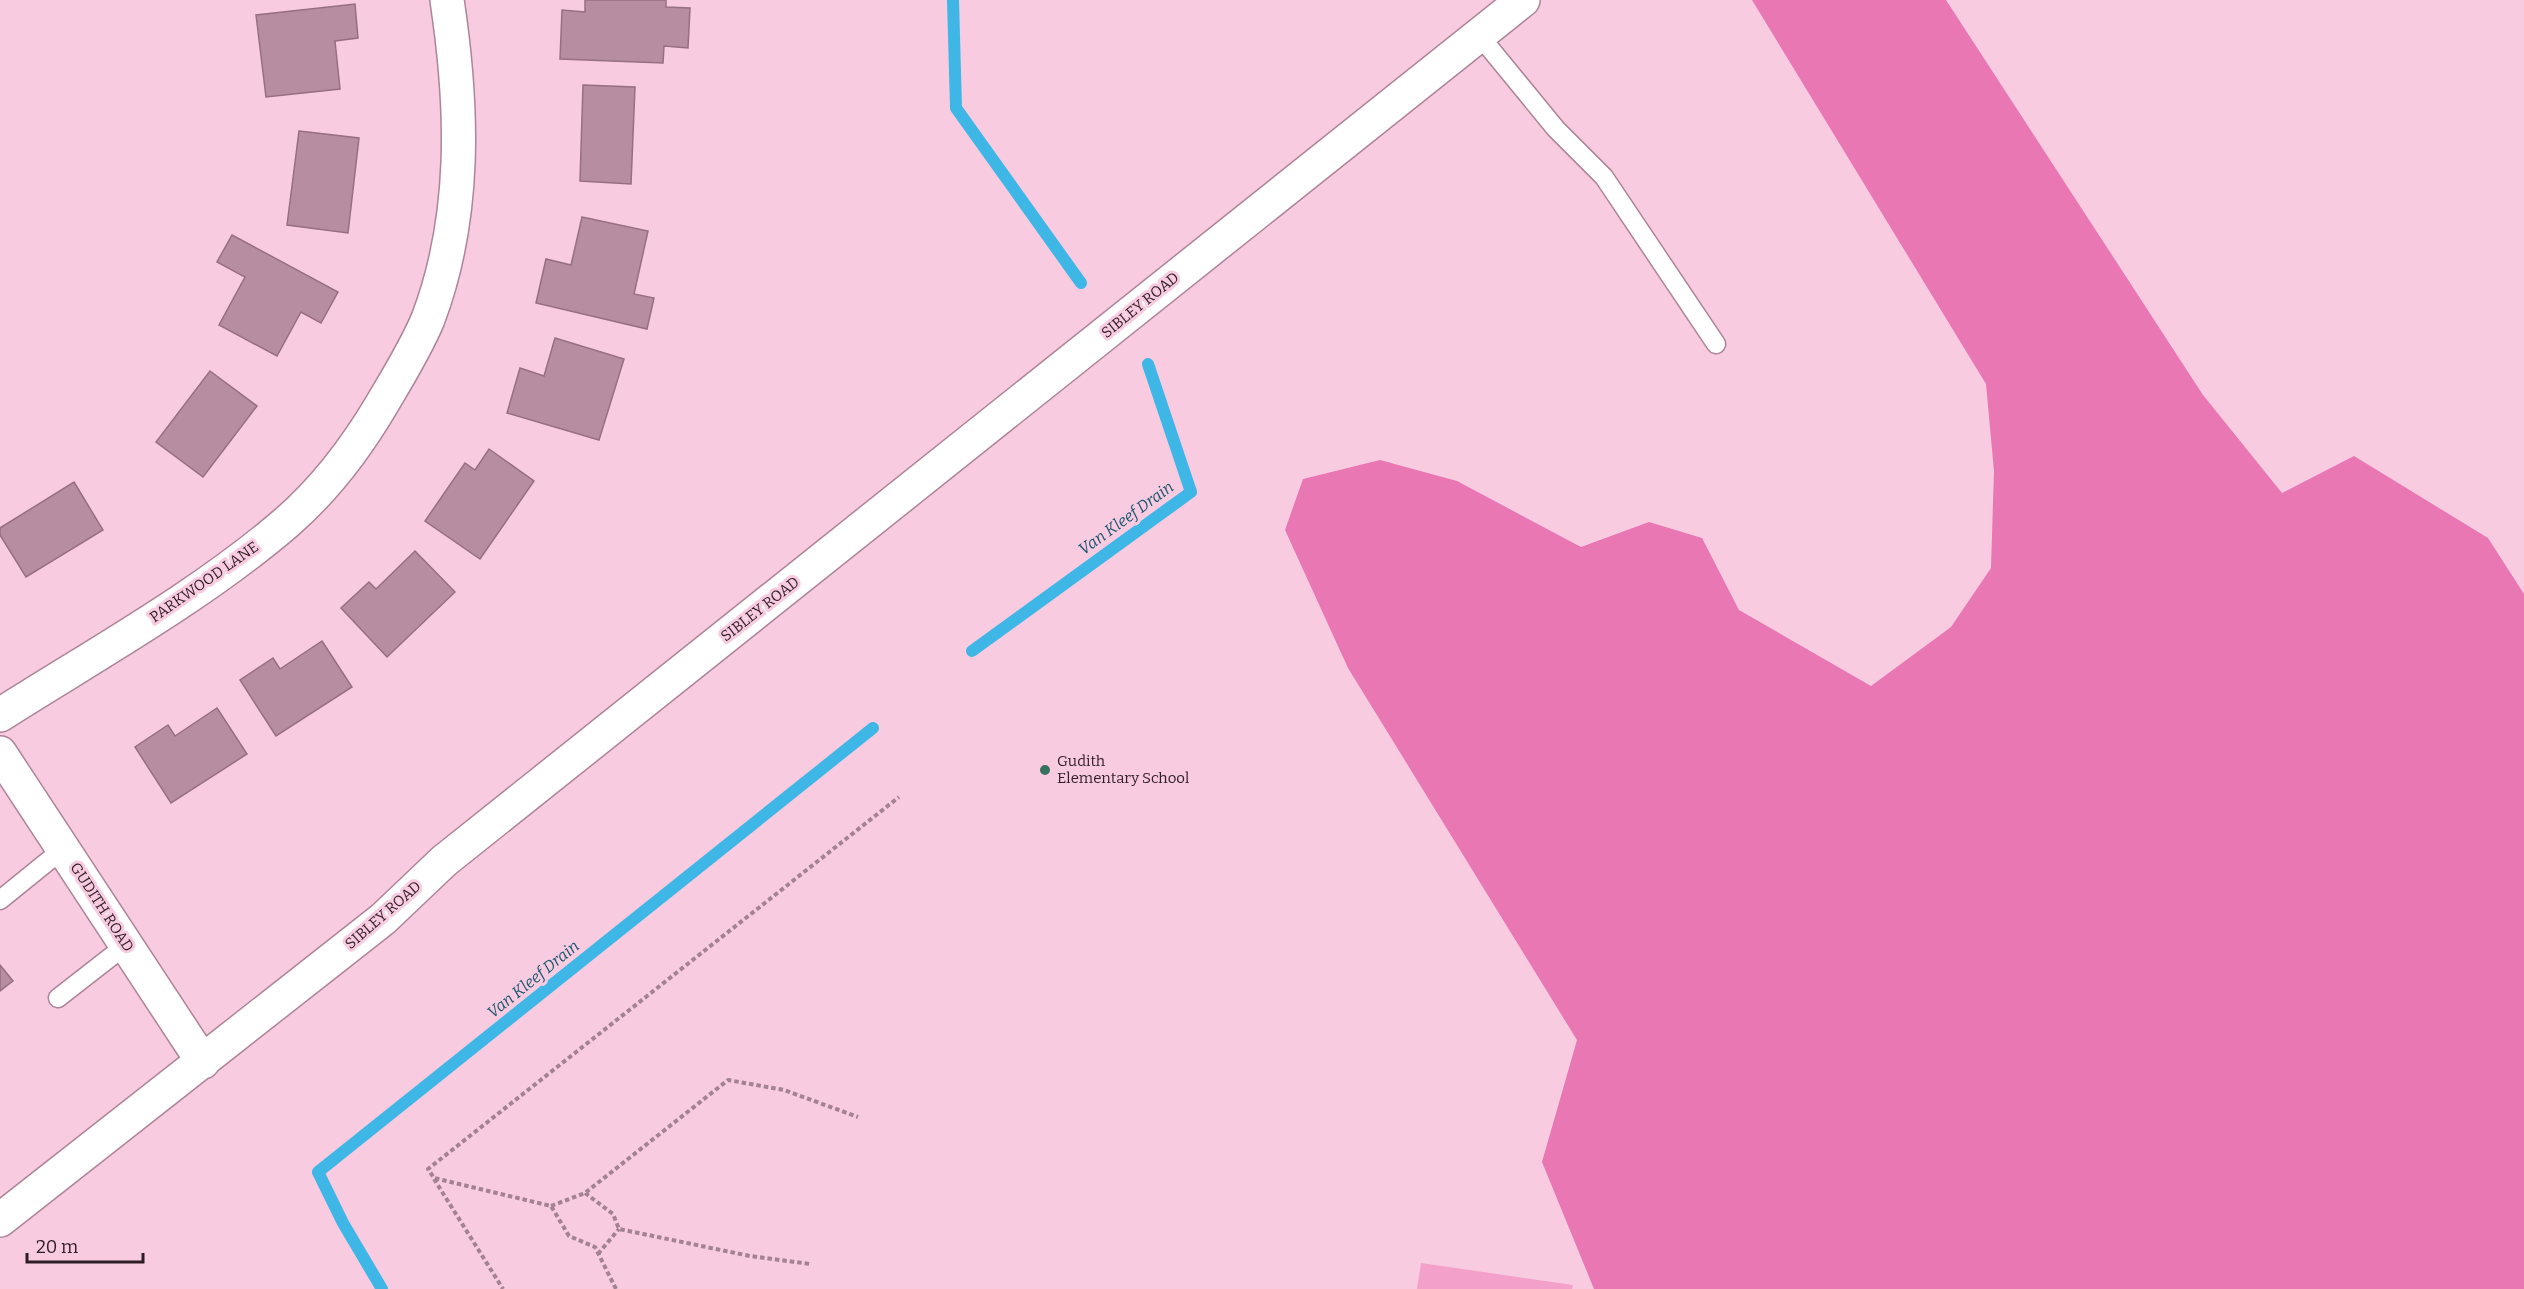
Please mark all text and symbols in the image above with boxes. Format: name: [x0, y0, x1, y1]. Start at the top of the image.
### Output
street label: SIBLEY ROAD: [1098, 268, 1182, 342]
water label: Van Kleef Drain: [1075, 477, 1177, 559]
street label: PARKWOOD LANE: [146, 538, 262, 626]
street label: SIBLEY ROAD: [717, 573, 803, 645]
place label: Gudith Elementary School: [1057, 752, 1189, 787]
marker: Gudith Elementary School: [1038, 763, 1052, 777]
street label: GUDITH ROAD: [66, 859, 138, 955]
street label: SIBLEY ROAD: [341, 877, 425, 953]
water label: Van Kleef Drain: [483, 936, 583, 1022]
scale bar: [27, 1226, 142, 1264]
text: 20 m: [36, 1236, 78, 1258]

